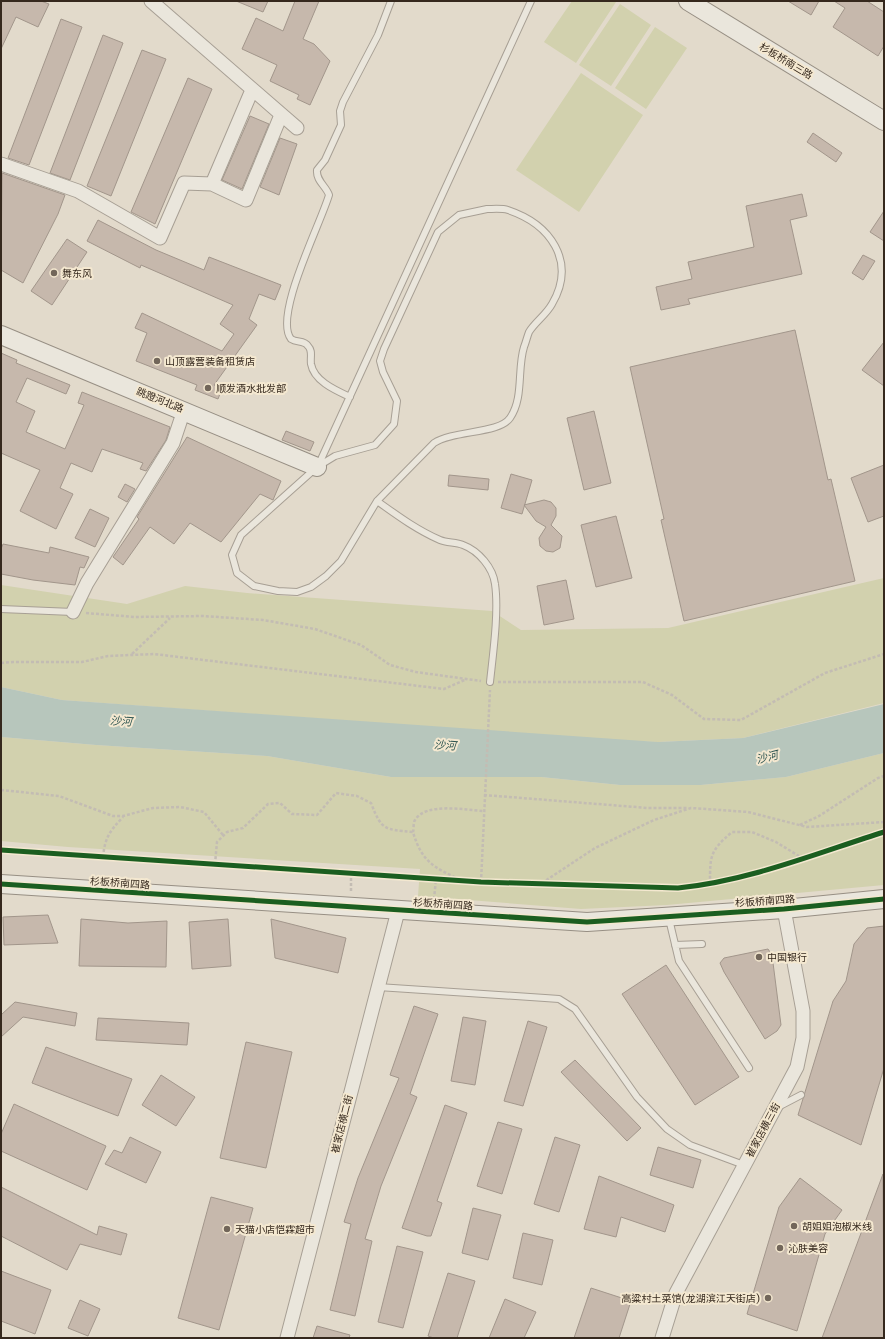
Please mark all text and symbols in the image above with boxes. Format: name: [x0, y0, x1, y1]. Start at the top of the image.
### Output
street label: 杉板桥南三路: [757, 40, 815, 82]
place label: 舞东风: [62, 267, 92, 280]
marker: 舞东风: [49, 268, 59, 278]
place label: 山顶露营装备租赁店: [165, 355, 255, 368]
marker: 山顶露营装备租赁店: [152, 356, 162, 366]
place label: 顺发酒水批发部: [216, 382, 286, 395]
marker: 顺发酒水批发部: [203, 383, 213, 393]
street label: 跳蹬河北路: [134, 385, 186, 415]
water label: 沙河: [110, 713, 134, 729]
water label: 沙河: [434, 737, 458, 753]
water label: 沙河: [755, 747, 781, 766]
street label: 杉板桥南四路: [90, 874, 150, 892]
street label: 杉板桥南四路: [735, 892, 795, 910]
street label: 杉板桥南四路: [413, 895, 473, 913]
place label: 中国银行: [767, 951, 807, 964]
marker: 中国银行: [754, 952, 764, 962]
street label: 崔家店横二街: [328, 1093, 356, 1155]
street label: 崔家店横三街: [743, 1100, 783, 1160]
place label: 胡姐姐泡椒米线: [802, 1220, 872, 1233]
marker: 胡姐姐泡椒米线: [789, 1221, 799, 1231]
place label: 天猫小店恺霖超市: [235, 1223, 315, 1236]
marker: 天猫小店恺霖超市: [222, 1224, 232, 1234]
place label: 沁肤美容: [788, 1242, 828, 1255]
marker: 沁肤美容: [775, 1243, 785, 1253]
place label: 高粱村土菜馆(龙湖滨江天街店): [621, 1292, 760, 1305]
marker: 高粱村土菜馆(龙湖滨江天街店): [763, 1293, 773, 1303]

